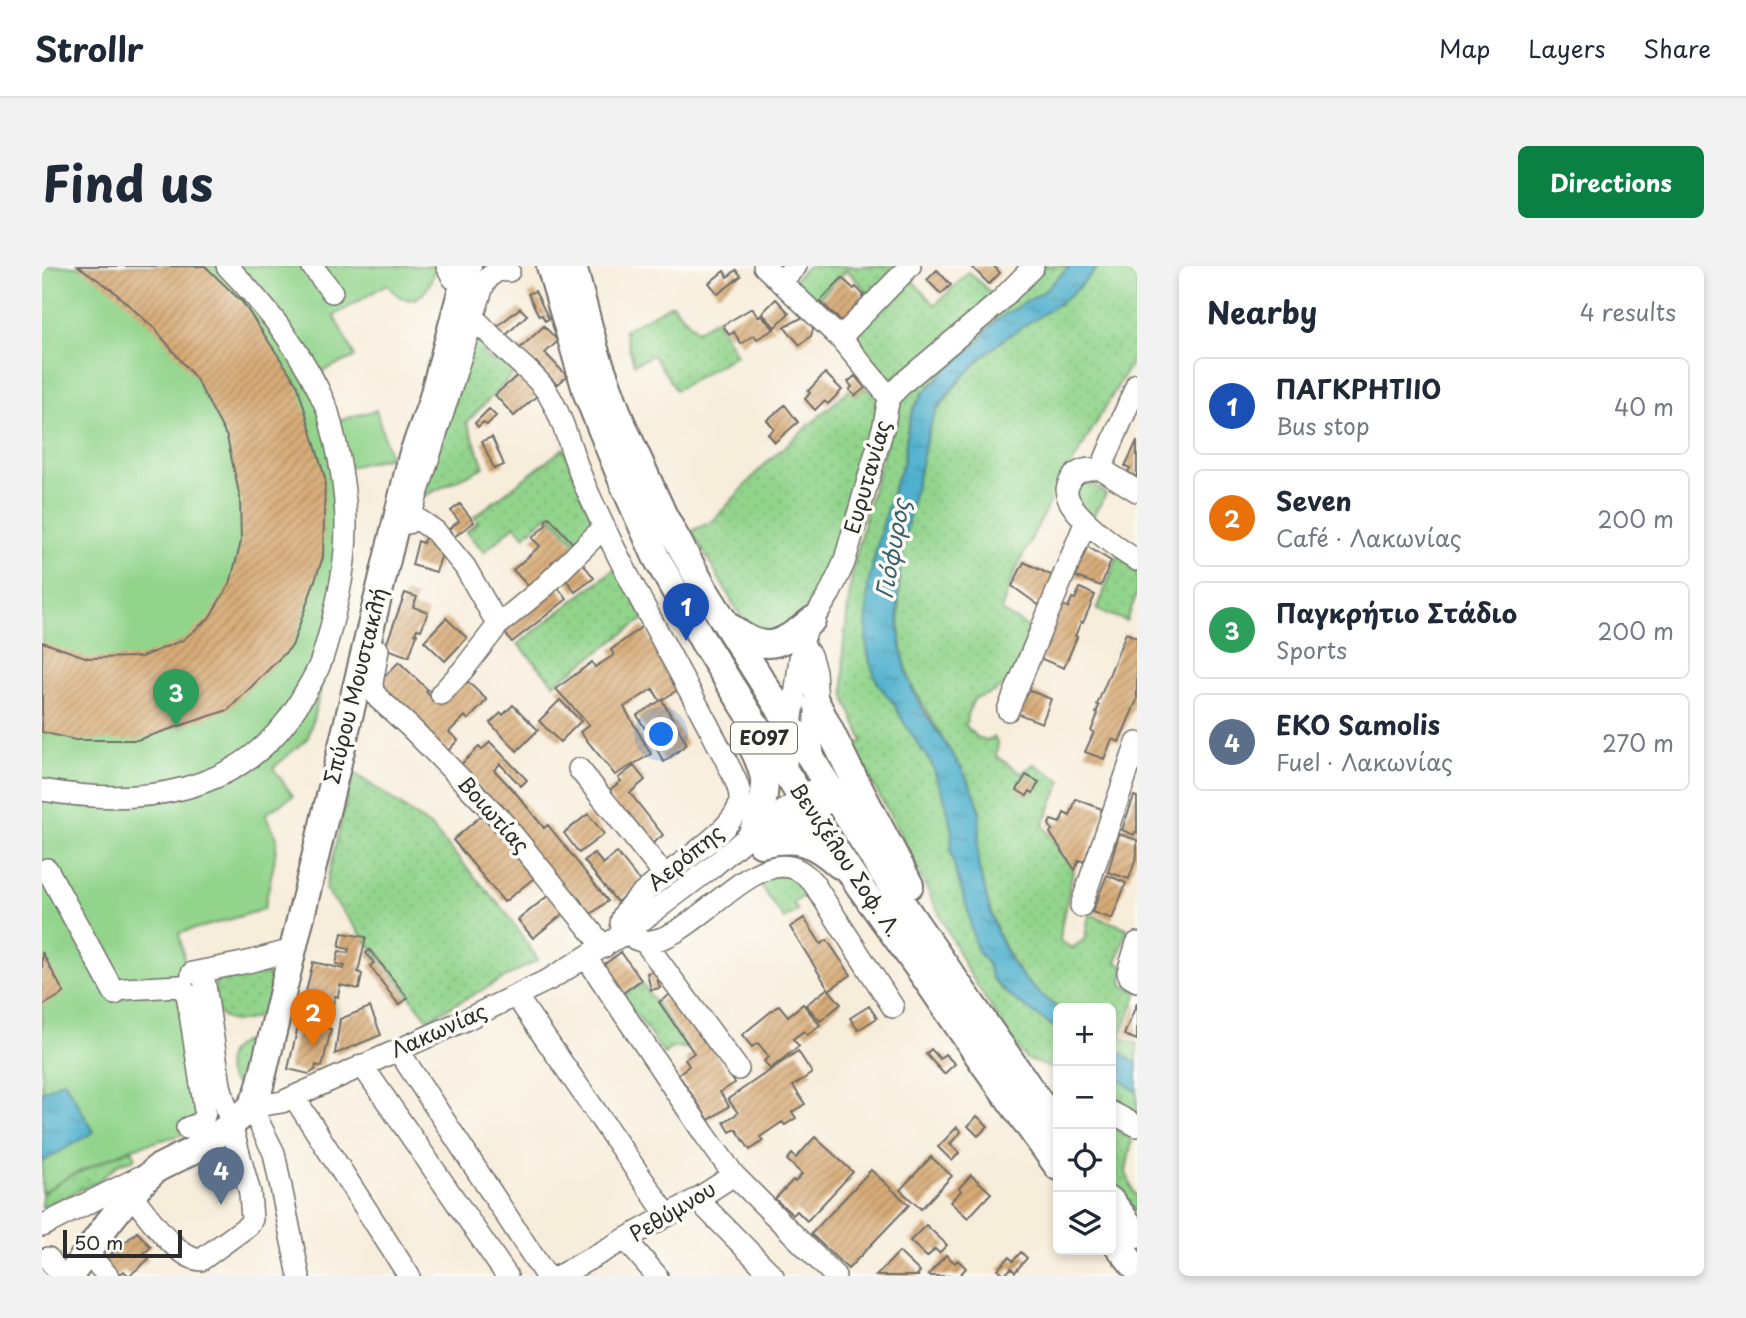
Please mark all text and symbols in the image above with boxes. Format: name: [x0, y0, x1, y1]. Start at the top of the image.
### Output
text: Strollr: [35, 23, 144, 73]
text: Map: [1439, 30, 1490, 66]
text: Layers: [1528, 30, 1605, 66]
text: Share: [1643, 30, 1711, 66]
text: Find us: [42, 145, 213, 219]
button: Directions: [1518, 146, 1704, 218]
text: Nearby: [1207, 289, 1317, 334]
text: 4 results: [1580, 294, 1676, 329]
text: ΠΑΓΚΡΗΤΙΙΟ: [1276, 369, 1441, 408]
text: 1: [1227, 389, 1238, 424]
text: 40 m: [1614, 389, 1674, 424]
text: Bus stop: [1276, 408, 1370, 443]
street label: Ευρυτανίας: [835, 416, 898, 537]
text: Seven: [1276, 481, 1352, 520]
water label: Γιόφυρος: [866, 494, 918, 601]
text: 2: [1224, 501, 1240, 536]
text: 200 m: [1597, 501, 1674, 536]
text: Café · Λακωνίας: [1276, 520, 1462, 555]
pin: 1: [663, 583, 709, 641]
street label: Σπύρου Μουστακλή: [314, 584, 394, 787]
text: Παγκρήτιο Στάδιο: [1276, 593, 1517, 632]
text: 3: [1224, 613, 1240, 648]
text: 200 m: [1597, 613, 1674, 648]
text: Sports: [1276, 632, 1347, 667]
pin: 3: [153, 669, 199, 727]
text: EKO Samolis: [1276, 705, 1440, 744]
your location: [644, 717, 678, 751]
road number: ΕΟ97: [731, 723, 797, 754]
text: 4: [1224, 725, 1240, 760]
text: 270 m: [1602, 725, 1674, 760]
text: Fuel · Λακωνίας: [1276, 744, 1453, 779]
street label: Βοιωτίας: [451, 768, 538, 860]
street label: Βενιζέλου Σοφ. Λ.: [783, 775, 910, 943]
street label: Αερόπης: [640, 816, 730, 897]
pin: 2: [290, 989, 336, 1047]
street label: Λακωνίας: [385, 994, 491, 1065]
map controls: [1053, 1003, 1116, 1255]
button: +: [1053, 1003, 1116, 1066]
button: −: [1053, 1066, 1116, 1129]
button: locate: [1053, 1129, 1116, 1192]
pin: 4: [198, 1147, 244, 1205]
street label: Ρεθύμνου: [623, 1172, 721, 1249]
button: layers: [1053, 1192, 1116, 1255]
scale bar: [63, 1227, 182, 1259]
text: 50 m: [74, 1228, 123, 1256]

